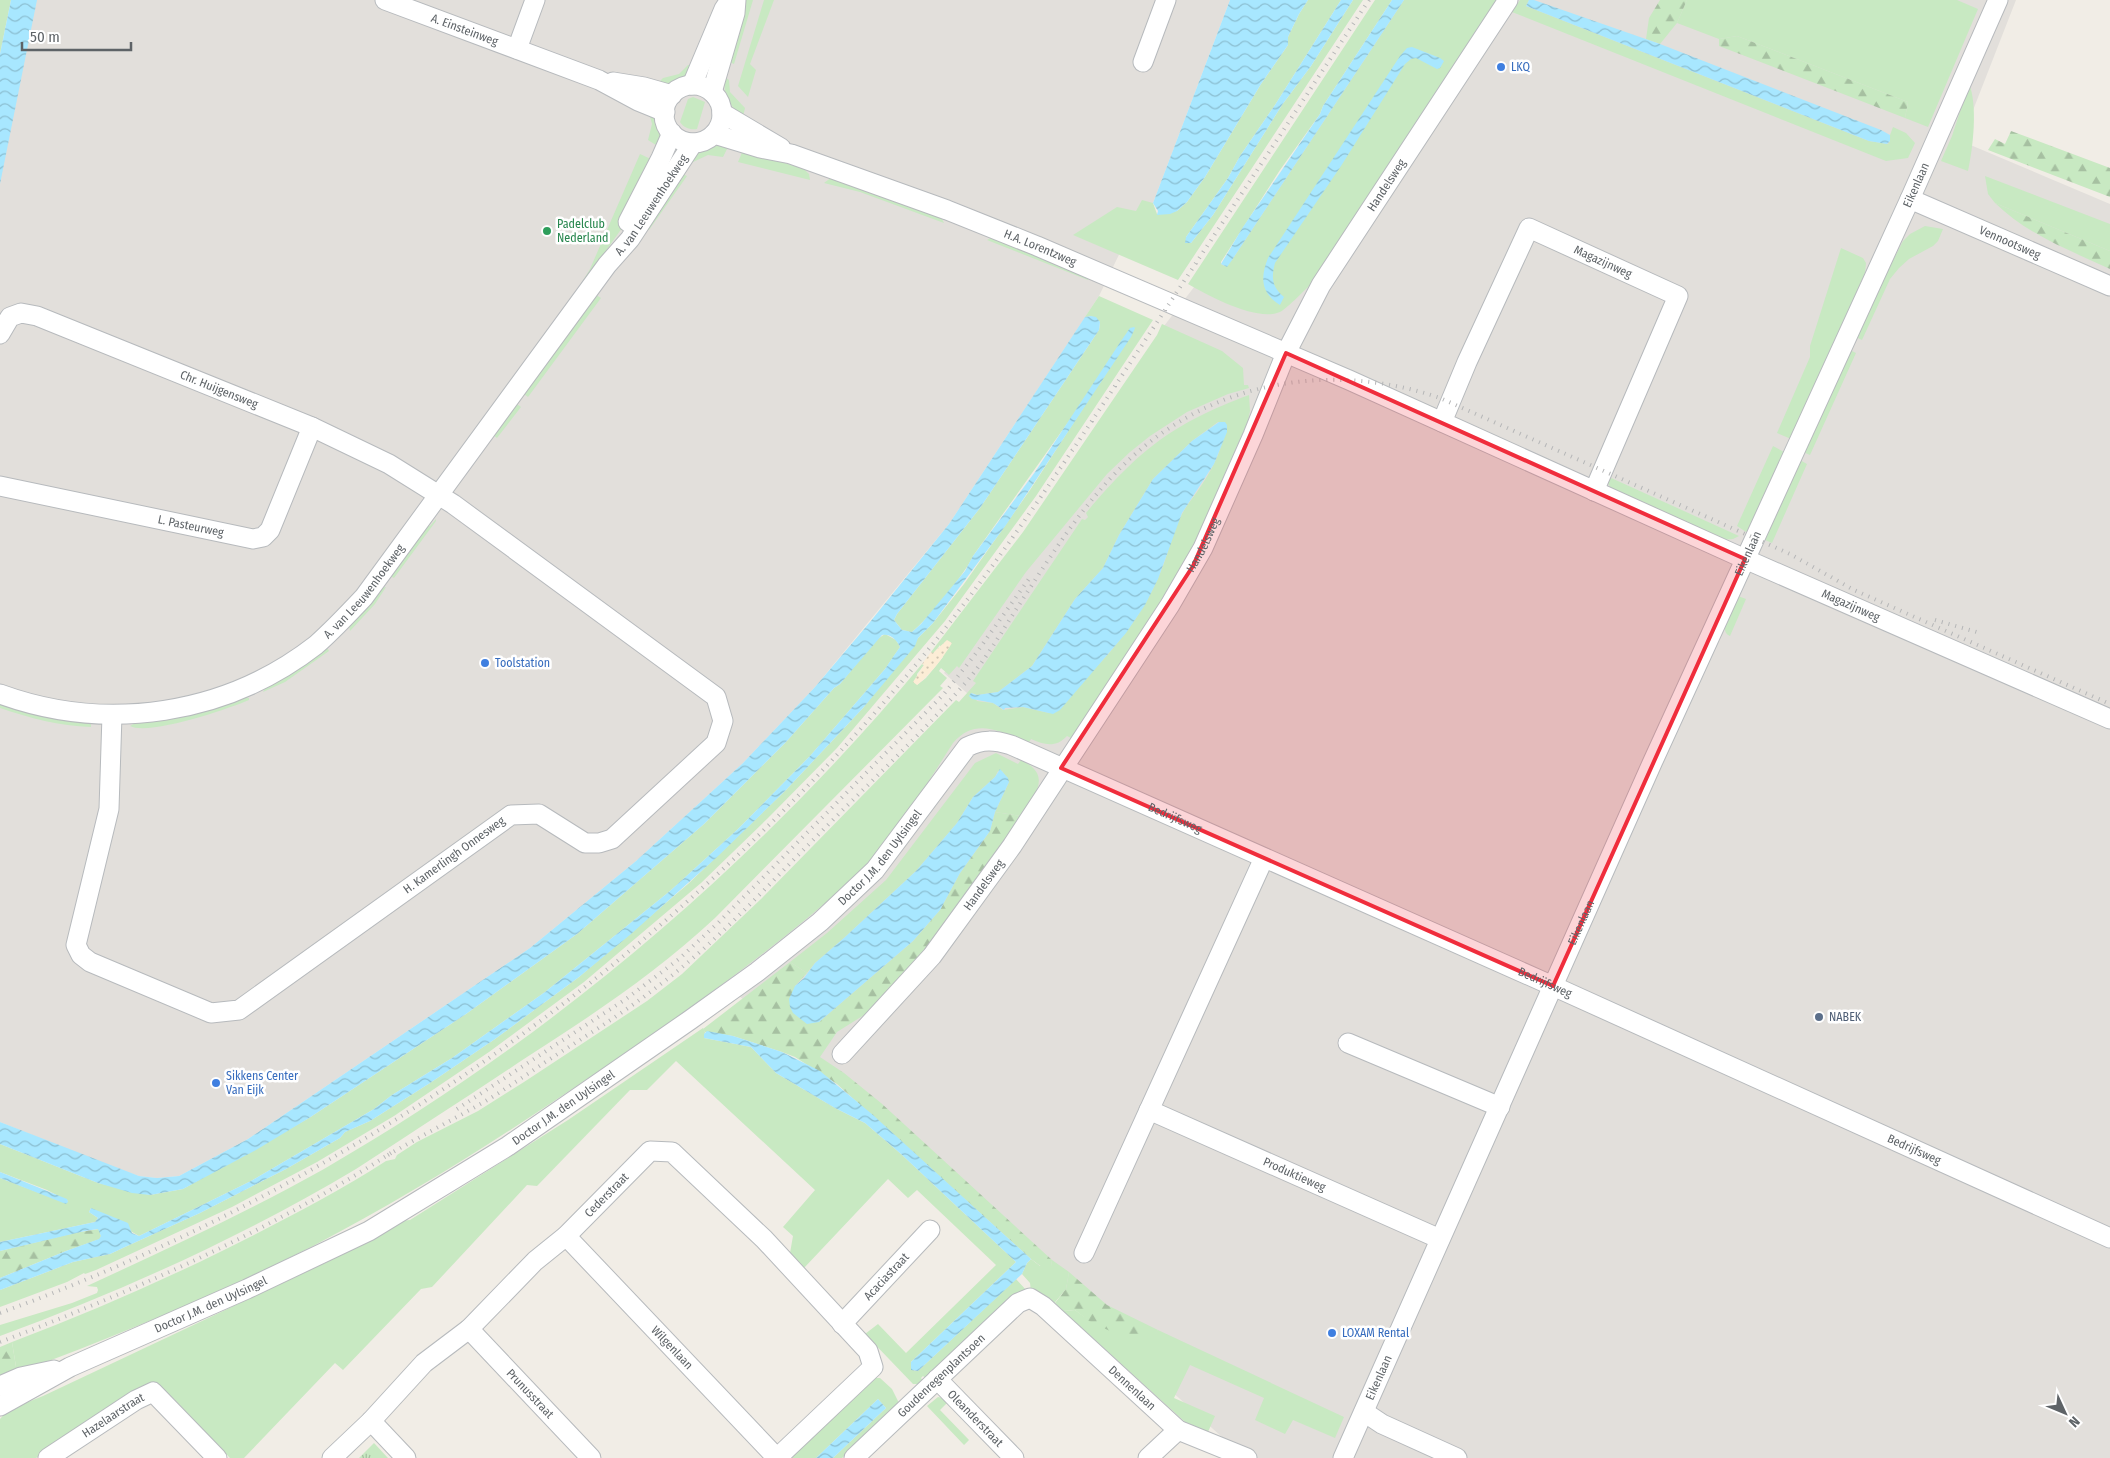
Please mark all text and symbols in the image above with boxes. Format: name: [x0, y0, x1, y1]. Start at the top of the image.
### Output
street label: A. Einsteinweg: [429, 11, 500, 49]
scale bar: [22, 20, 131, 52]
text: 50 m: [30, 28, 60, 46]
place label: LKQ: [1511, 60, 1530, 74]
marker: LKQ: [1495, 61, 1507, 73]
street label: A. van Leeuwenhoekweg: [612, 152, 691, 258]
street label: Handelsweg: [1364, 156, 1409, 214]
street label: Eikenlaan: [1900, 161, 1932, 210]
place label: Padelclub Nederland: [557, 217, 609, 245]
street label: Vennootsweg: [1977, 223, 2043, 262]
marker: Padelclub Nederland: [541, 225, 553, 237]
street label: H.A. Lorentzweg: [1002, 227, 1079, 269]
street label: Magazijnweg: [1572, 242, 1635, 281]
street label: Chr. Huijgensweg: [178, 367, 260, 412]
street label: L. Pasteurweg: [157, 512, 225, 540]
street label: Handelsweg: [1183, 515, 1223, 575]
street label: Eikenlaan: [1732, 529, 1764, 578]
street label: A. van Leeuwenhoekweg: [321, 541, 408, 642]
street label: Magazijnweg: [1820, 586, 1882, 624]
place label: Toolstation: [495, 656, 550, 670]
marker: Toolstation: [479, 657, 491, 669]
street label: Bedrijfsweg: [1146, 800, 1204, 836]
street label: Doctor J.M. den Uylsingel: [835, 807, 924, 908]
street label: H. Kamerlingh Onnesweg: [401, 813, 508, 897]
street label: Handelsweg: [961, 856, 1007, 913]
street label: Eikenlaan: [1565, 898, 1597, 947]
street label: Bedrijfsweg: [1516, 964, 1575, 1001]
place label: NABEK: [1829, 1010, 1862, 1024]
marker: NABEK: [1813, 1011, 1825, 1023]
street label: Doctor J.M. den Uylsingel: [510, 1067, 617, 1148]
place label: Sikkens Center Van Eijk: [226, 1069, 299, 1097]
marker: Sikkens Center Van Eijk: [210, 1077, 222, 1089]
street label: Bedrijfsweg: [1885, 1131, 1944, 1168]
street label: Produktieweg: [1261, 1154, 1328, 1195]
street label: Cederstraat: [582, 1170, 632, 1220]
street label: Acaciastraat: [861, 1250, 912, 1303]
street label: Doctor J.M. den Uylsingel: [152, 1274, 269, 1336]
street label: Wilgenlaan: [648, 1323, 696, 1372]
place label: LOXAM Rental: [1342, 1326, 1409, 1340]
marker: LOXAM Rental: [1326, 1327, 1338, 1339]
street label: Goudenregenplantsoen: [895, 1331, 988, 1420]
street label: Eikenlaan: [1363, 1353, 1395, 1402]
street label: Dennenlaan: [1106, 1363, 1159, 1413]
street label: Prunusstraat: [504, 1366, 557, 1421]
street label: Oleanderstraat: [945, 1387, 1006, 1450]
north arrow: [2040, 1388, 2090, 1438]
street label: Hazelaarstraat: [80, 1390, 146, 1441]
text: N: [2065, 1413, 2083, 1431]

